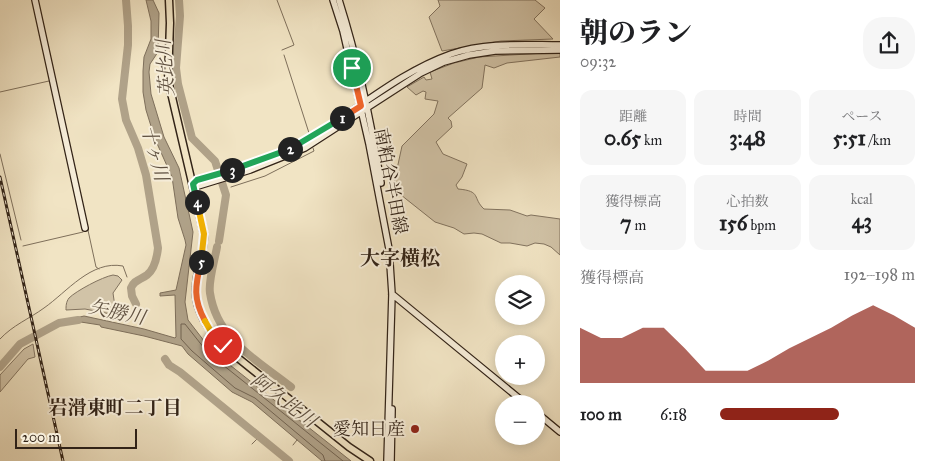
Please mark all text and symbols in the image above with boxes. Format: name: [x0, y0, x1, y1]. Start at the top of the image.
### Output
text: 朝のラン: [580, 15, 692, 50]
button: share: [863, 17, 915, 69]
water label: 英比川: [151, 37, 178, 97]
pin: [331, 47, 373, 89]
text: 09:32: [580, 52, 616, 71]
icon: arrive: [338, 54, 366, 82]
pin: 1: [330, 106, 354, 130]
text: 距離: [619, 108, 647, 125]
text: 時間: [733, 108, 761, 125]
text: ペース: [841, 108, 882, 125]
text: 1: [340, 110, 345, 127]
water label: 十ヶ川: [137, 122, 174, 185]
text: 0.65: [604, 125, 641, 151]
text: 3:48: [729, 125, 766, 151]
text: 5:51: [833, 125, 866, 151]
street label: 南粕谷半田線: [370, 126, 412, 236]
text: km: [641, 132, 662, 149]
text: /km: [866, 132, 891, 149]
pin: 2: [278, 136, 302, 162]
text: 2: [287, 141, 294, 158]
pin: 3: [220, 158, 244, 182]
text: 3: [230, 162, 235, 179]
pin: 4: [184, 190, 210, 214]
text: kcal: [851, 191, 873, 208]
text: 獲得標高: [605, 193, 661, 210]
text: 心拍数: [726, 193, 768, 210]
text: 4: [194, 194, 201, 211]
text: 43: [852, 208, 872, 234]
text: 7: [620, 210, 631, 236]
text: 156: [719, 210, 748, 236]
text: m: [631, 217, 646, 234]
text: bpm: [748, 217, 776, 234]
district label: 大字横松: [360, 246, 440, 270]
pin: 5: [188, 250, 214, 274]
text: 5: [198, 254, 205, 271]
text: 192–198 m: [844, 265, 915, 284]
text: 獲得標高: [580, 268, 644, 287]
map controls: [495, 275, 545, 445]
button: layers: [495, 275, 545, 325]
water label: 矢勝川: [87, 295, 149, 330]
pin: [202, 325, 244, 367]
icon: check: [209, 332, 237, 360]
button: +: [495, 335, 545, 385]
water label: 阿久比川: [247, 368, 323, 433]
button: −: [495, 395, 545, 445]
district label: 岩滑東町二丁目: [48, 396, 182, 419]
text: 100 m: [580, 405, 622, 424]
text: 6:18: [660, 405, 687, 424]
place label: 愛知日産: [333, 418, 405, 440]
marker: 愛知日産: [409, 423, 421, 435]
scale bar: [15, 426, 138, 449]
text: 200 m: [22, 429, 60, 446]

